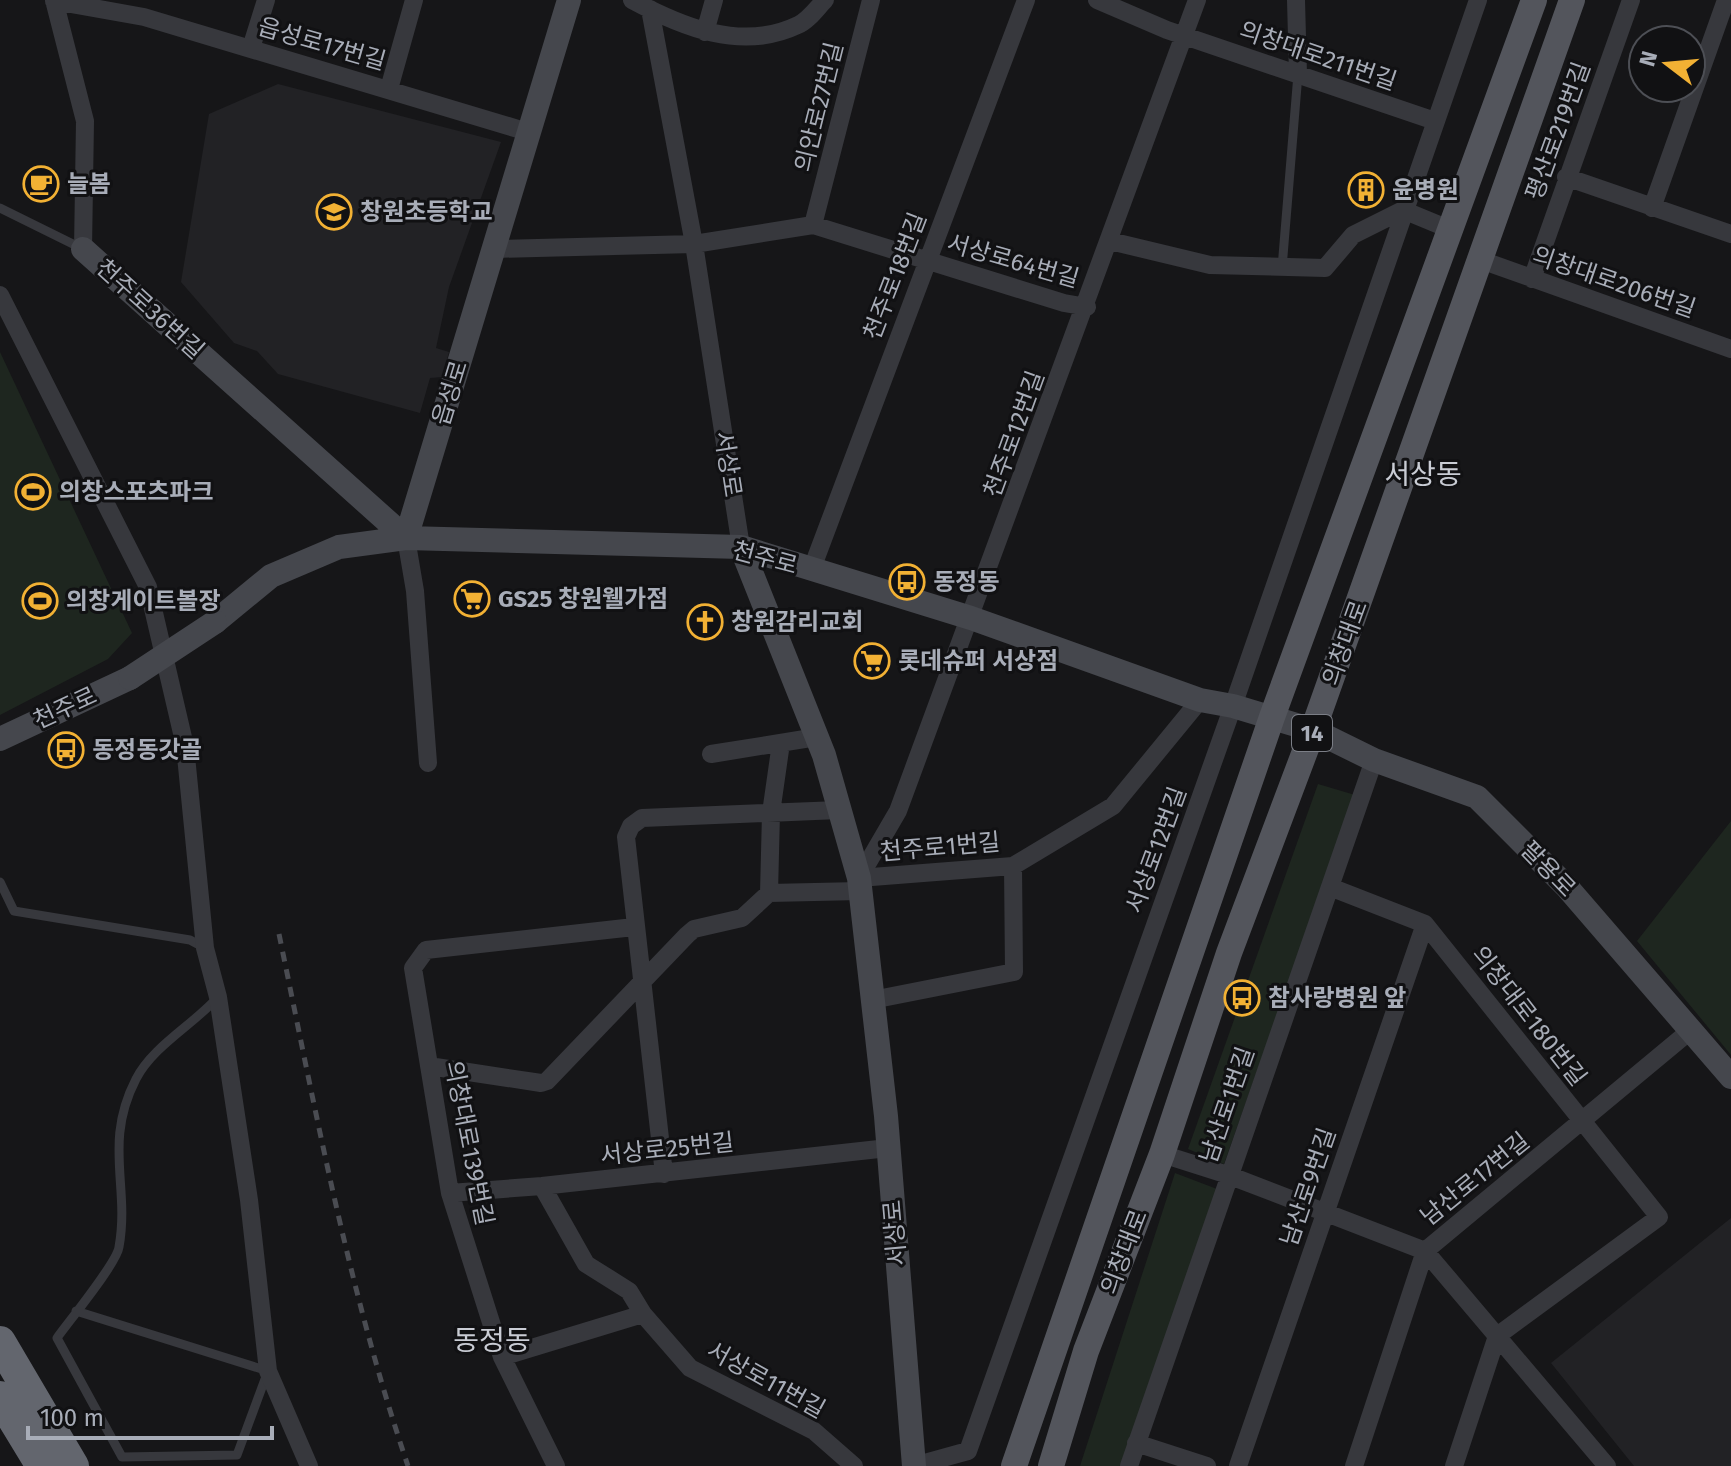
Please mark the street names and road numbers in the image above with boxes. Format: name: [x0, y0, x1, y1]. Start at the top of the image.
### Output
street label: 읍성로17번길: [255, 12, 389, 76]
street label: 의창대로211번길: [1236, 16, 1400, 96]
street label: 의안로27번길: [789, 39, 849, 175]
street label: 평산로219번길: [1520, 58, 1596, 204]
street label: 천주로18번길: [858, 208, 932, 344]
street label: 서상로64번길: [944, 229, 1082, 293]
street label: 의창대로206번길: [1529, 241, 1699, 323]
street label: 천주로36번길: [90, 253, 210, 365]
street label: 읍성로: [427, 357, 473, 429]
street label: 천주로12번길: [978, 367, 1050, 501]
street label: 서상로: [709, 429, 747, 499]
street label: 천주로: [729, 536, 801, 580]
street label: 의창대로: [1317, 597, 1373, 689]
street label: 천주로: [29, 681, 101, 735]
road number: 14: [1292, 715, 1332, 751]
street label: 서상로12번길: [1120, 783, 1192, 917]
street label: 천주로1번길: [879, 828, 1001, 866]
street label: 팔용로: [1515, 835, 1581, 903]
street label: 의창대로180번길: [1466, 941, 1592, 1091]
street label: 남산로1번길: [1194, 1043, 1260, 1167]
street label: 의창대로139번길: [439, 1058, 499, 1228]
street label: 남산로9번길: [1275, 1124, 1341, 1250]
street label: 남산로17번길: [1415, 1127, 1535, 1231]
street label: 서상로25번길: [599, 1128, 735, 1170]
street label: 서상로: [878, 1199, 912, 1267]
street label: 의창대로: [1095, 1206, 1153, 1298]
street label: 서상로11번길: [702, 1336, 830, 1424]

